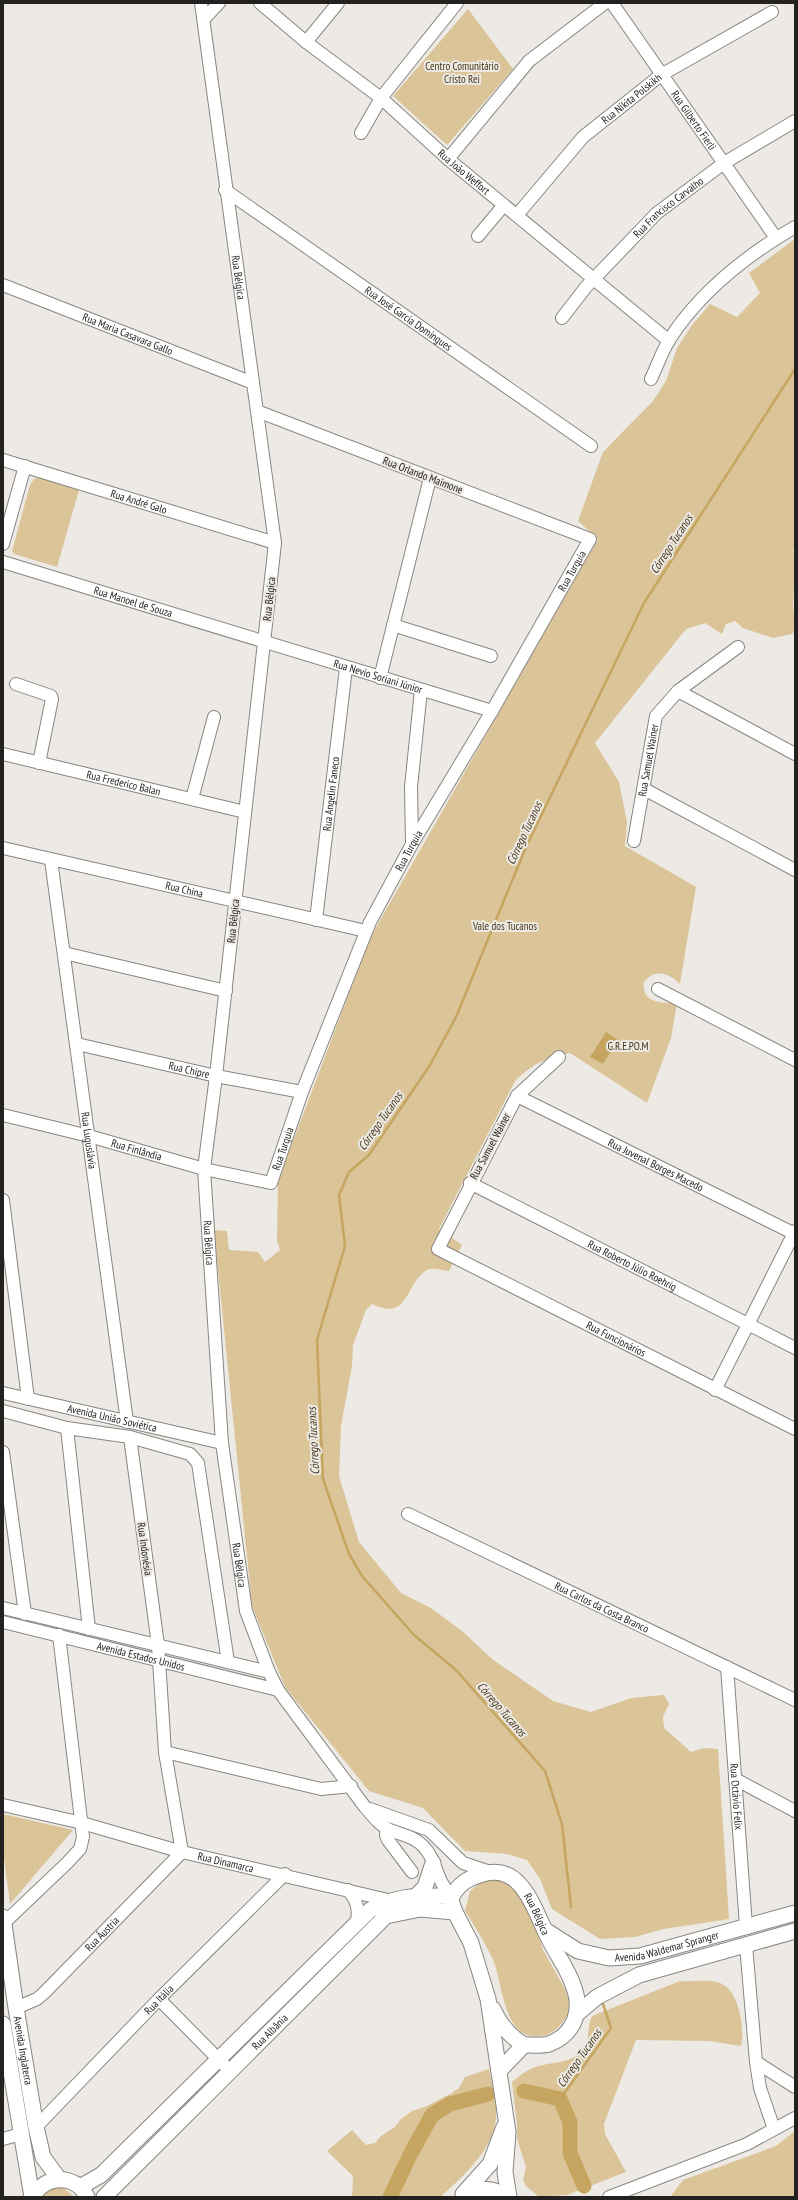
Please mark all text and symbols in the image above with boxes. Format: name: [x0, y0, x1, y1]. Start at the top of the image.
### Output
park label: Centro Comunitário Cristo Rei: [425, 59, 499, 86]
street label: Rua Nikita Polskikh: [598, 70, 664, 127]
street label: Rua Gilberto Fierli: [668, 88, 719, 153]
street label: Rua João Weffort: [435, 146, 493, 198]
street label: Rua Francisco Carvalho: [630, 174, 706, 241]
street label: Rua Bélgica: [229, 254, 249, 300]
street label: Rua José Garcia Domingues: [362, 283, 455, 354]
street label: Rua Maria Casavara Gallo: [80, 310, 175, 358]
street label: Rua Orlando Maimone: [381, 453, 465, 497]
street label: Rua André Galo: [109, 486, 169, 517]
water label: Córrego Tucanos: [646, 510, 697, 576]
street label: Rua Turquia: [555, 548, 589, 594]
street label: Rua Bélgica: [260, 576, 278, 622]
street label: Rua Manoel de Souza: [92, 583, 174, 620]
street label: Rua Nevio Soriani Júnior: [332, 656, 424, 696]
street label: Rua Samuel Wainer: [635, 723, 661, 798]
street label: Rua Angelin Faneco: [320, 756, 342, 832]
street label: Rua Frederico Balan: [85, 767, 162, 799]
water label: Córrego Tucanos: [503, 797, 546, 867]
street label: Rua Turquia: [392, 828, 426, 874]
street label: Rua China: [164, 878, 205, 901]
street label: Rua Bélgica: [224, 898, 242, 944]
park label: Vale dos Tucanos: [472, 919, 537, 933]
park label: G.R.E.PO.M: [608, 1039, 648, 1053]
street label: Rua Chipre: [167, 1058, 211, 1081]
water label: Córrego Tucanos: [354, 1087, 407, 1153]
street label: Rua Samuel Wainer: [467, 1110, 513, 1182]
street label: Rua Luguslávia: [78, 1111, 100, 1170]
street label: Rua Turquia: [269, 1125, 297, 1172]
street label: Rua Juvenal Borges Macedo: [606, 1135, 706, 1195]
street label: Rua Finlândia: [110, 1136, 163, 1164]
street label: Rua Bélgica: [200, 1220, 217, 1265]
street label: Rua Roberto Júlio Roehrig: [586, 1237, 679, 1294]
street label: Rua Funcionários: [584, 1318, 649, 1360]
street label: Avenida União Soviética: [66, 1401, 158, 1435]
water label: Córrego Tucanos: [304, 1405, 322, 1475]
street label: Rua Indonésia: [134, 1521, 156, 1577]
street label: Rua Bélgica: [229, 1542, 250, 1588]
street label: Rua Carlos da Costa Branco: [552, 1579, 651, 1636]
street label: Avenida Estados Unidos: [95, 1638, 187, 1674]
water label: Córrego Tucanos: [474, 1679, 531, 1741]
street label: Rua Octávio Felix: [727, 1763, 746, 1831]
street label: Rua Dinamarca: [196, 1849, 255, 1875]
street label: Rua Bélgica: [521, 1890, 553, 1937]
street label: Rua Áustria: [82, 1913, 122, 1954]
street label: Avenida Waldemar Spranger: [614, 1928, 720, 1965]
street label: Rua Itália: [141, 1982, 176, 2017]
street label: Rua Albânia: [249, 2011, 291, 2053]
street label: Avenida Inglaterra: [10, 2015, 36, 2086]
water label: Córrego Tucanos: [553, 2024, 606, 2090]

